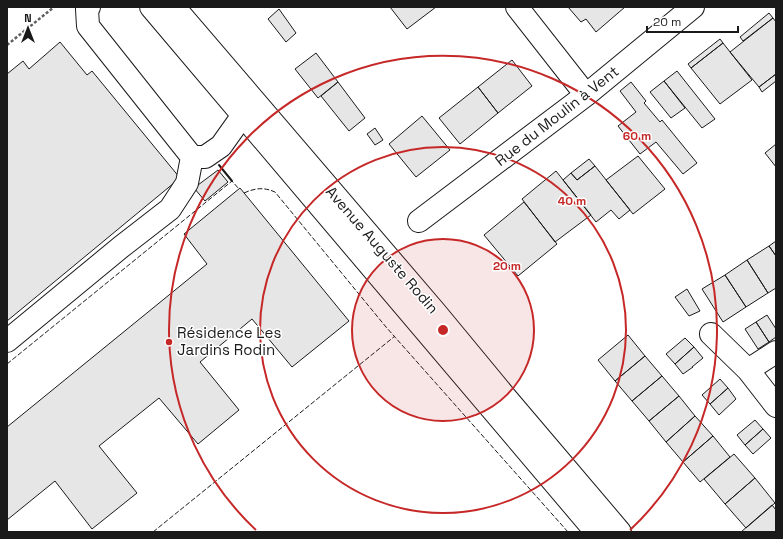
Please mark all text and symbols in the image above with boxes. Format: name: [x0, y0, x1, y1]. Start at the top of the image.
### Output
north arrow: [8, 8, 48, 48]
scale bar: [647, 8, 738, 34]
text: N: [24, 11, 32, 25]
text: 20 m: [653, 14, 681, 30]
street label: Rue du Moulin à Vent: [491, 61, 622, 170]
text: 60 m: [623, 128, 651, 144]
street label: Avenue Auguste Rodin: [322, 182, 443, 317]
text: 40 m: [558, 193, 586, 209]
text: 20 m: [493, 258, 521, 274]
place label: Résidence Les Jardins Rodin: [177, 323, 281, 359]
centre of rings: [436, 323, 450, 337]
marker: Résidence Les Jardins Rodin: [164, 337, 174, 347]

